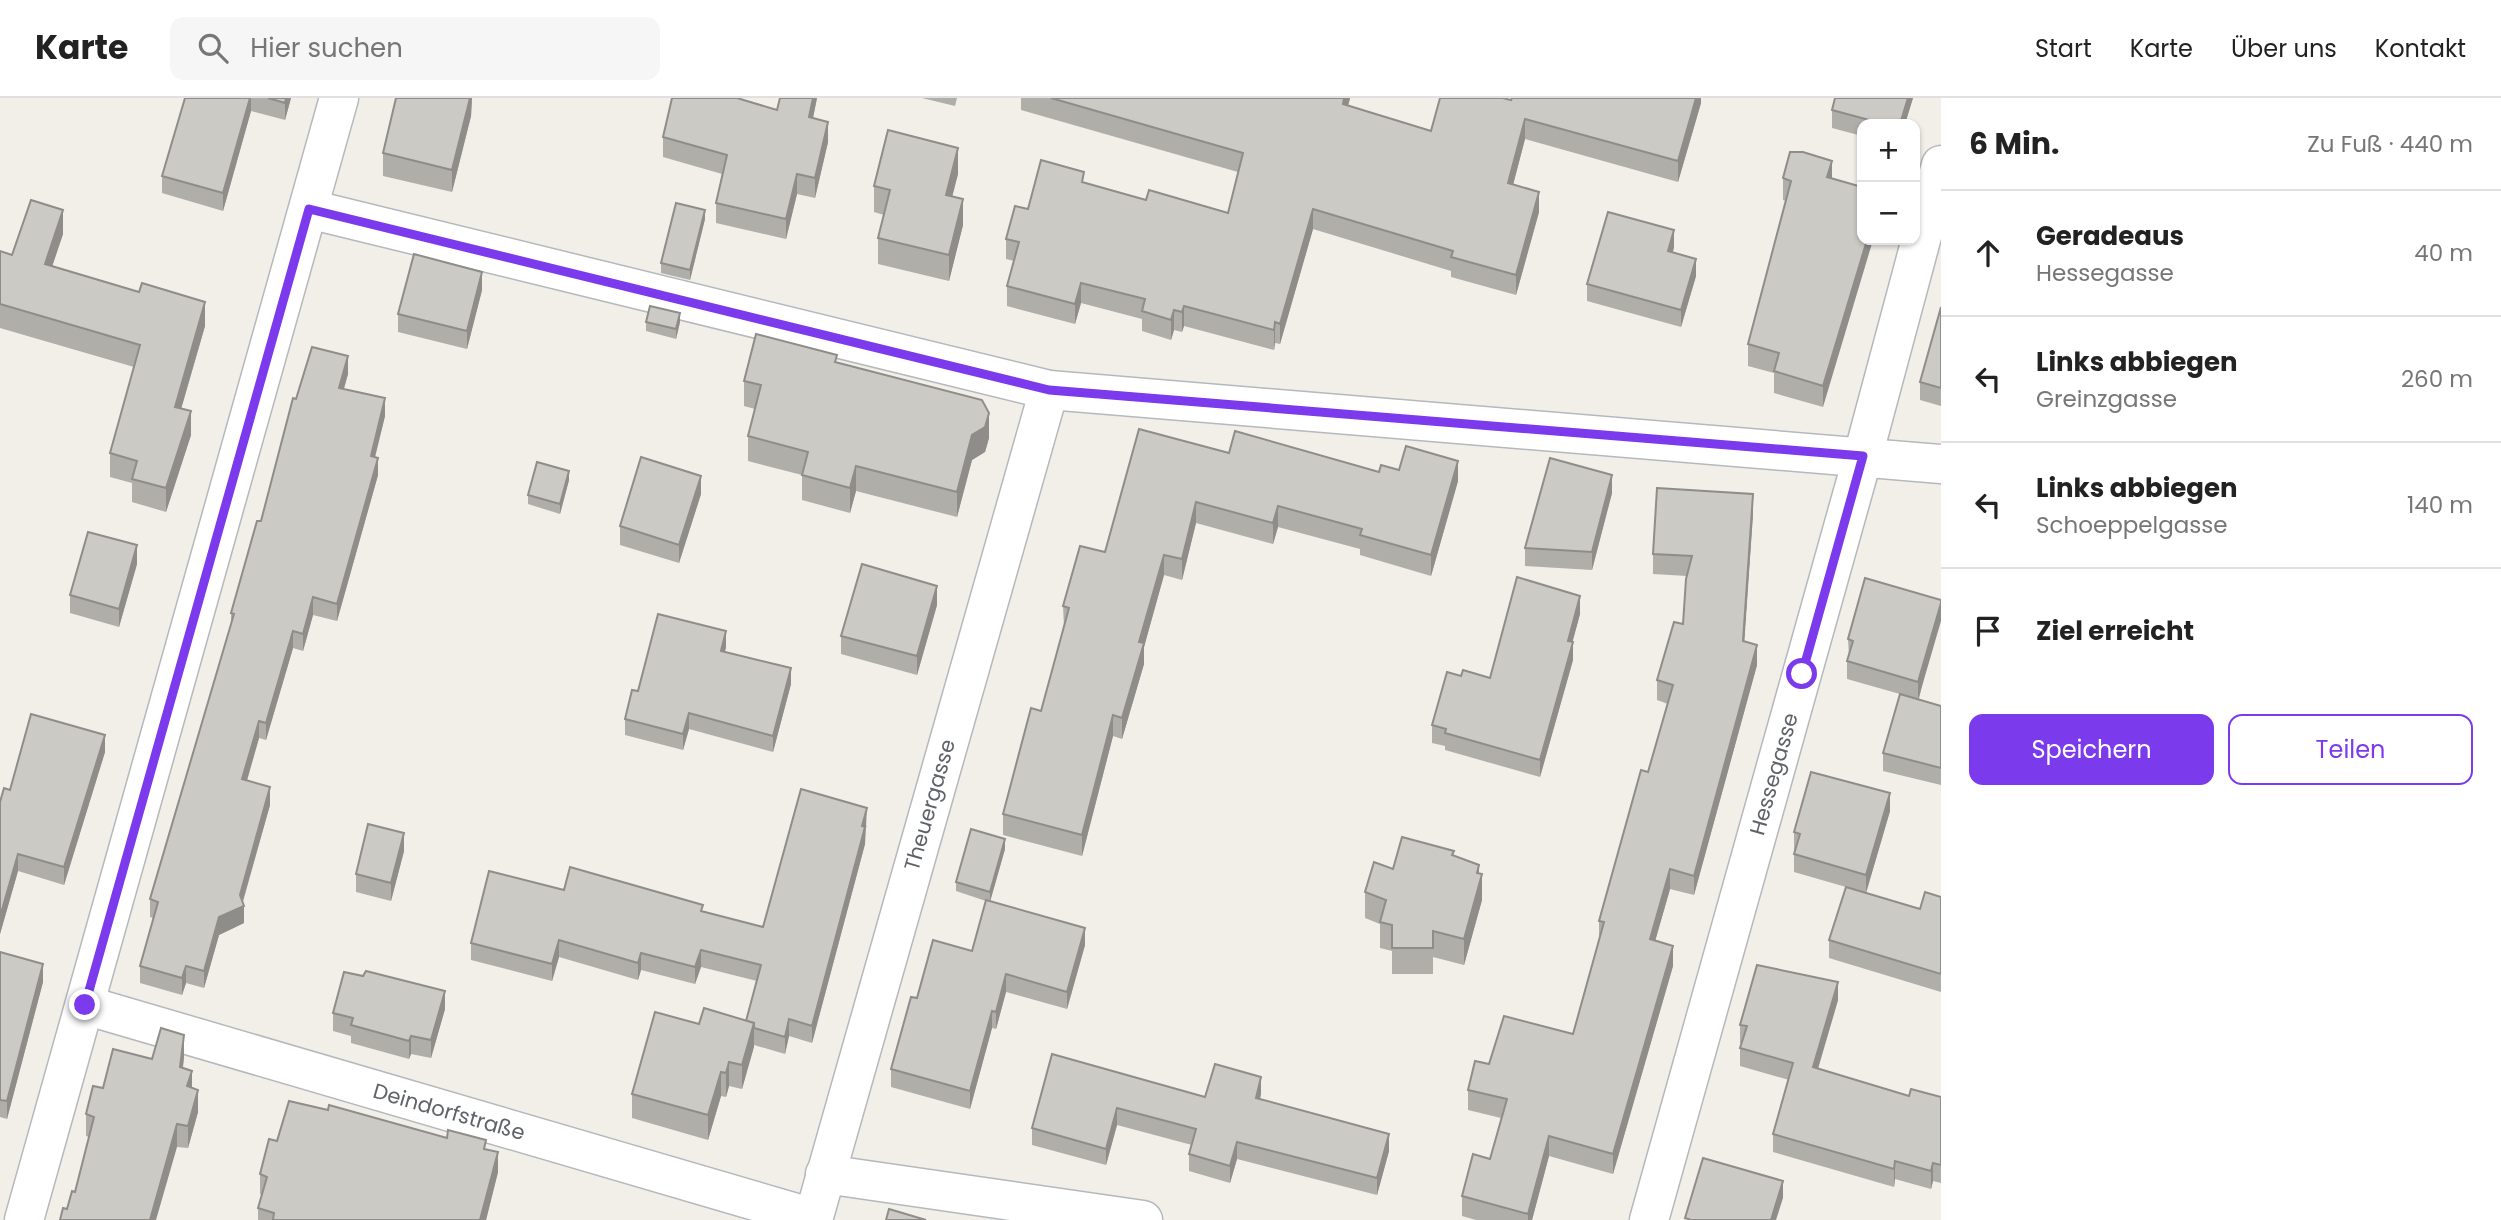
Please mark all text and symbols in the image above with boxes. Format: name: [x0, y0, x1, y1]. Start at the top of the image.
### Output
search box: [170, 17, 660, 80]
text: Karte: [35, 24, 128, 71]
icon: search: [194, 29, 232, 67]
text: Hier suchen: [250, 30, 403, 66]
text: Start: [2035, 32, 2092, 65]
text: Karte: [2130, 32, 2193, 65]
text: Über uns: [2231, 32, 2337, 65]
text: Kontakt: [2375, 32, 2466, 65]
map controls: [1857, 119, 1920, 245]
button: +: [1857, 119, 1920, 182]
text: 6 Min.: [1969, 122, 2060, 165]
text: Zu Fuß · 440 m: [2307, 128, 2473, 160]
button: −: [1857, 182, 1920, 245]
text: Geradeaus: [2036, 218, 2184, 254]
icon: ahead: [1969, 234, 2007, 272]
text: 40 m: [2414, 237, 2473, 269]
text: Hessegasse: [2036, 257, 2174, 289]
text: Links abbiegen: [2036, 344, 2238, 380]
icon: left: [1969, 360, 2007, 398]
text: 260 m: [2401, 363, 2473, 395]
text: Greinzgasse: [2036, 383, 2177, 415]
text: Links abbiegen: [2036, 470, 2238, 506]
icon: left: [1969, 486, 2007, 524]
text: 140 m: [2407, 489, 2473, 521]
text: Schoeppelgasse: [2036, 509, 2228, 541]
icon: arrive: [1969, 612, 2007, 650]
text: Ziel erreicht: [2036, 613, 2194, 649]
route start: [1786, 658, 1817, 689]
street label: Hessegasse: [1742, 709, 1805, 838]
button: Speichern: [1969, 714, 2214, 785]
button: Teilen: [2228, 714, 2473, 785]
street label: Theuergasse: [897, 736, 962, 874]
route end: [69, 989, 100, 1020]
street label: Deindorfstraße: [370, 1076, 529, 1147]

